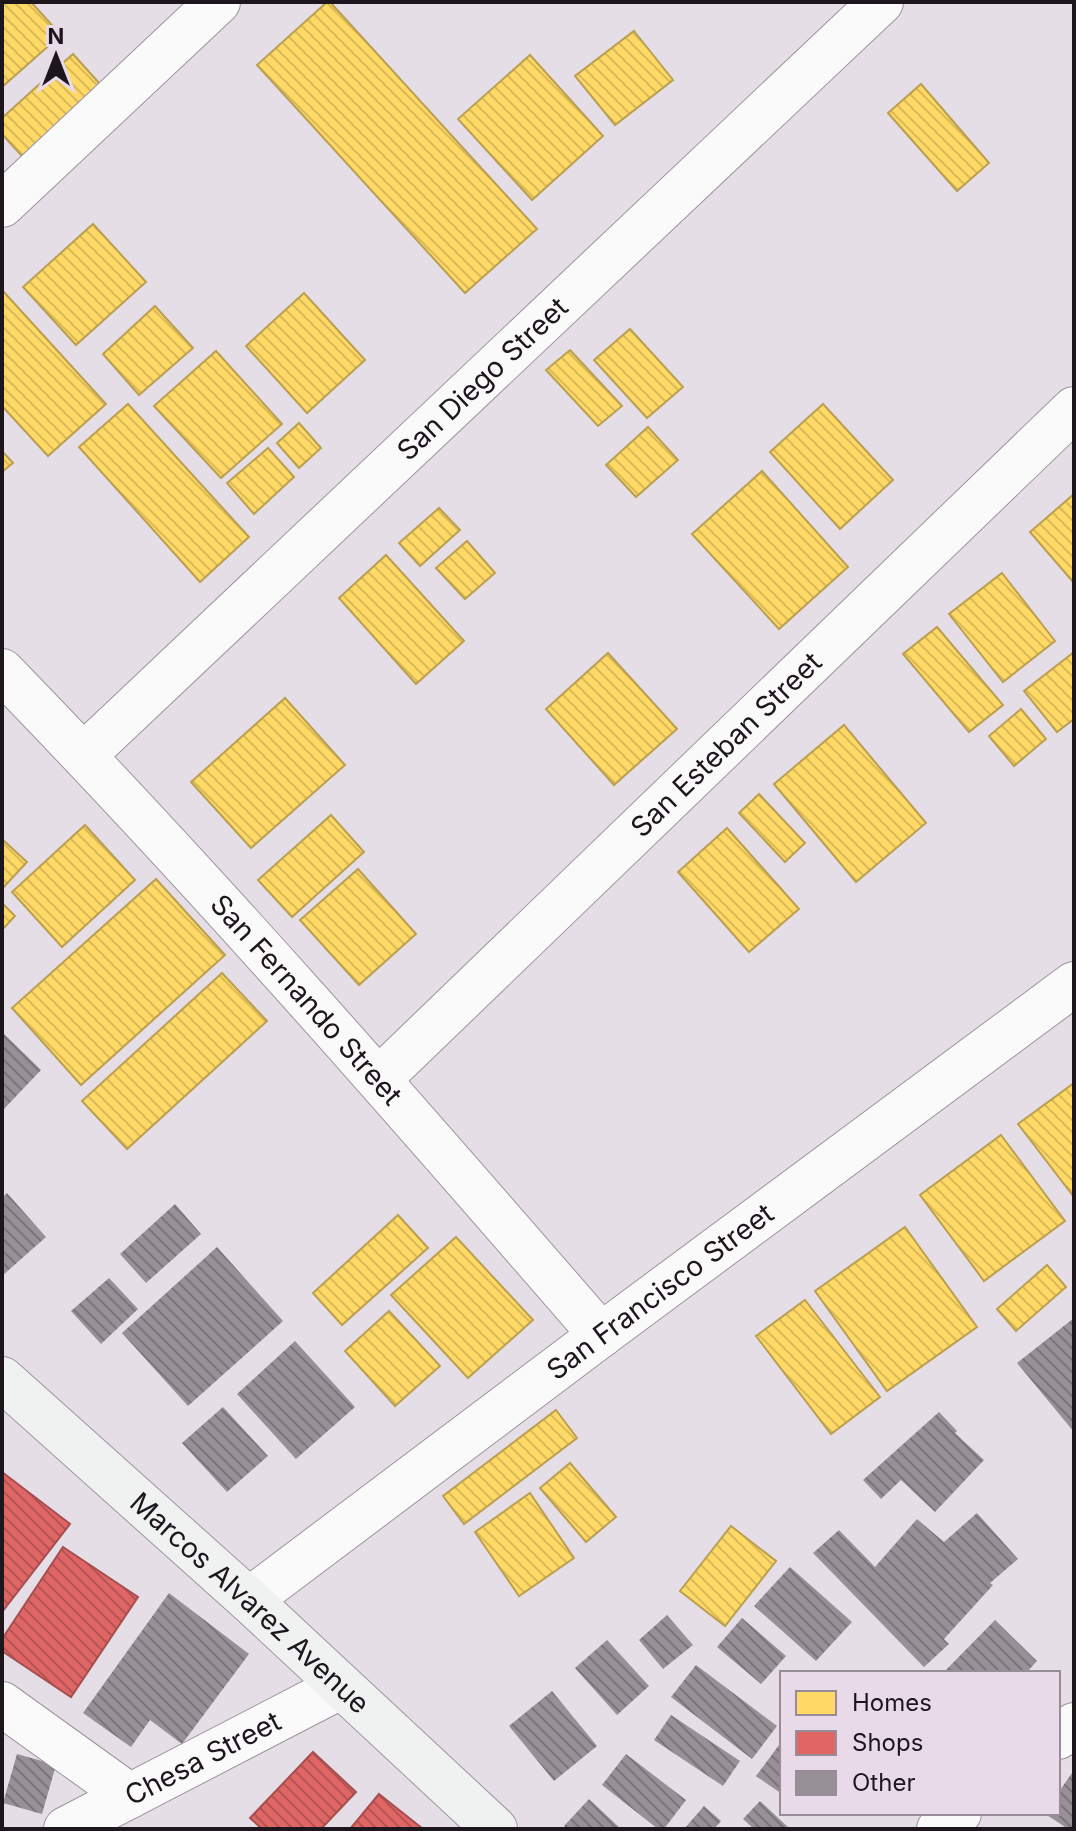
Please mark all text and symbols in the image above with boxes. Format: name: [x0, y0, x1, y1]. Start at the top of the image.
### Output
north arrow: [16, 16, 96, 96]
text: N: [48, 23, 64, 49]
street label: San Diego Street: [390, 290, 575, 467]
street label: San Esteban Street: [624, 645, 828, 844]
street label: San Fernando Street: [204, 887, 409, 1112]
street label: San Francisco Street: [540, 1196, 780, 1387]
street label: Marcos Alvarez Avenue: [123, 1485, 377, 1720]
legend: [780, 1671, 1060, 1815]
text: Homes: [852, 1688, 932, 1717]
street label: Chesa Street: [119, 1704, 286, 1813]
text: Shops: [852, 1728, 923, 1757]
text: Other: [852, 1768, 915, 1797]

